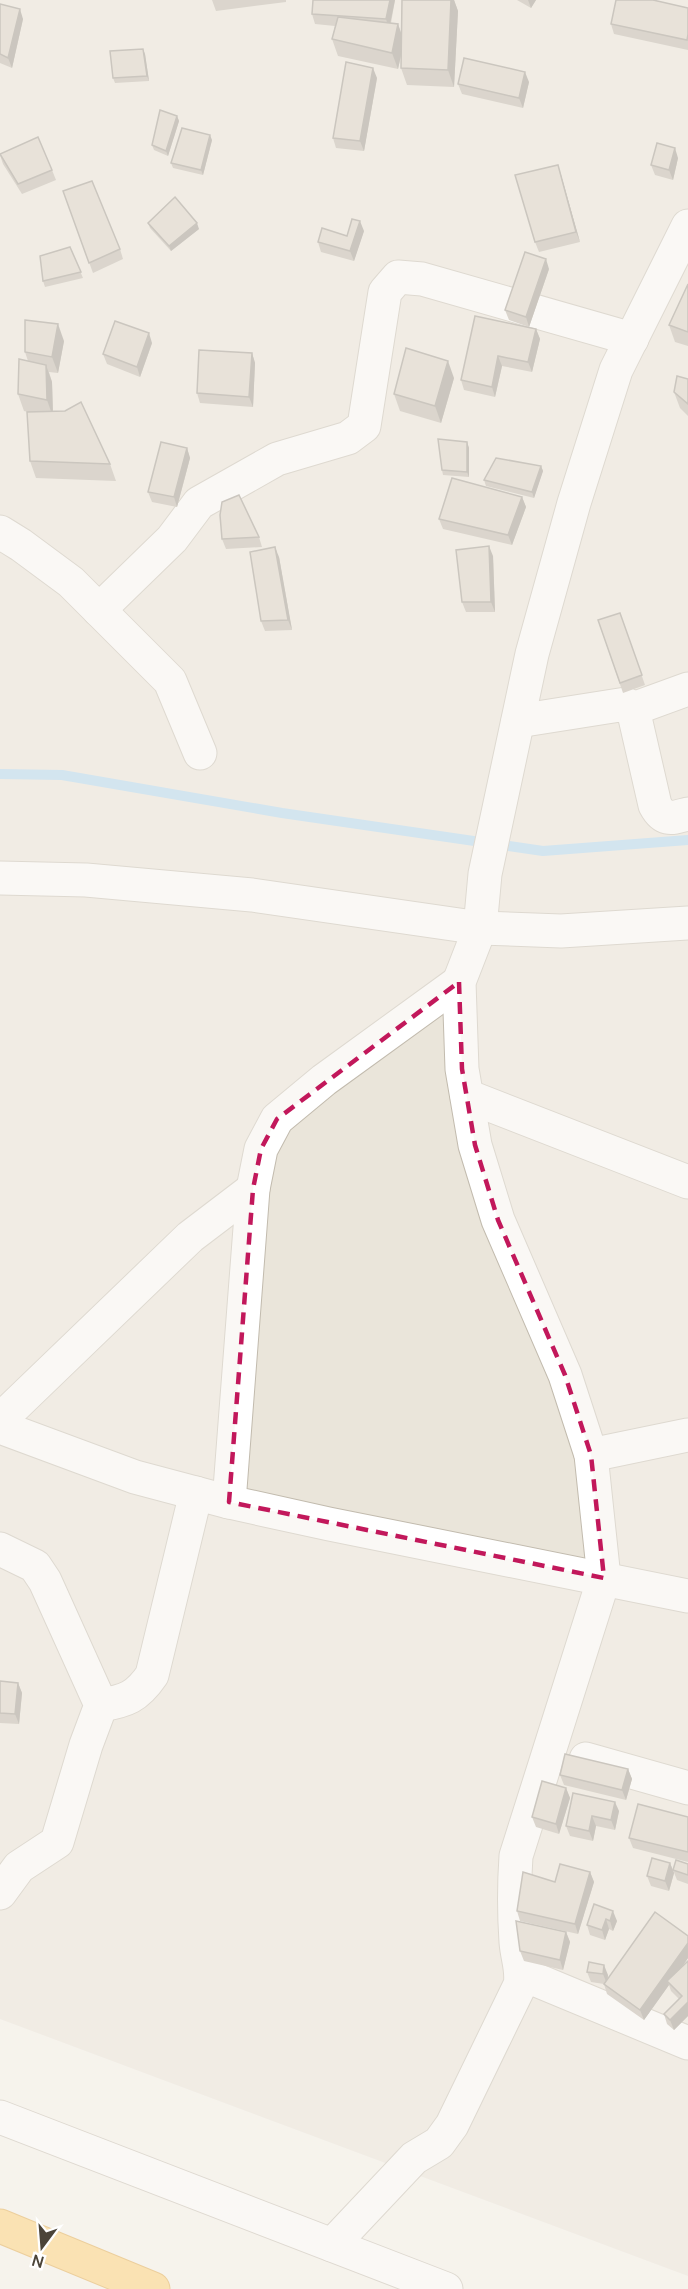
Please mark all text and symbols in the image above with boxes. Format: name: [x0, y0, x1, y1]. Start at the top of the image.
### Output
north arrow: [12, 2217, 72, 2277]
text: N: [29, 2249, 46, 2274]

